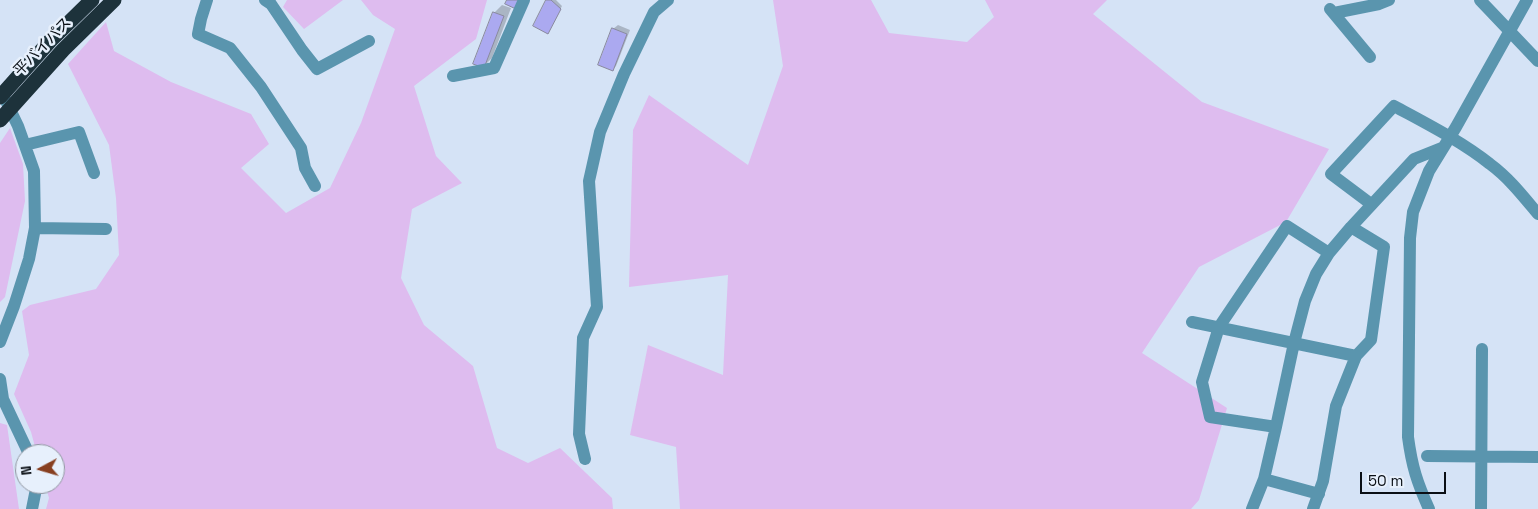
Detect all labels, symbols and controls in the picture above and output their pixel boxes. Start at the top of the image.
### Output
street label: 平バイパス [10,14,76,80]
north arrow [15,444,65,494]
scale bar [1363,462,1449,494]
text: N [17,465,36,476]
text: 50 m [1368,471,1403,490]

